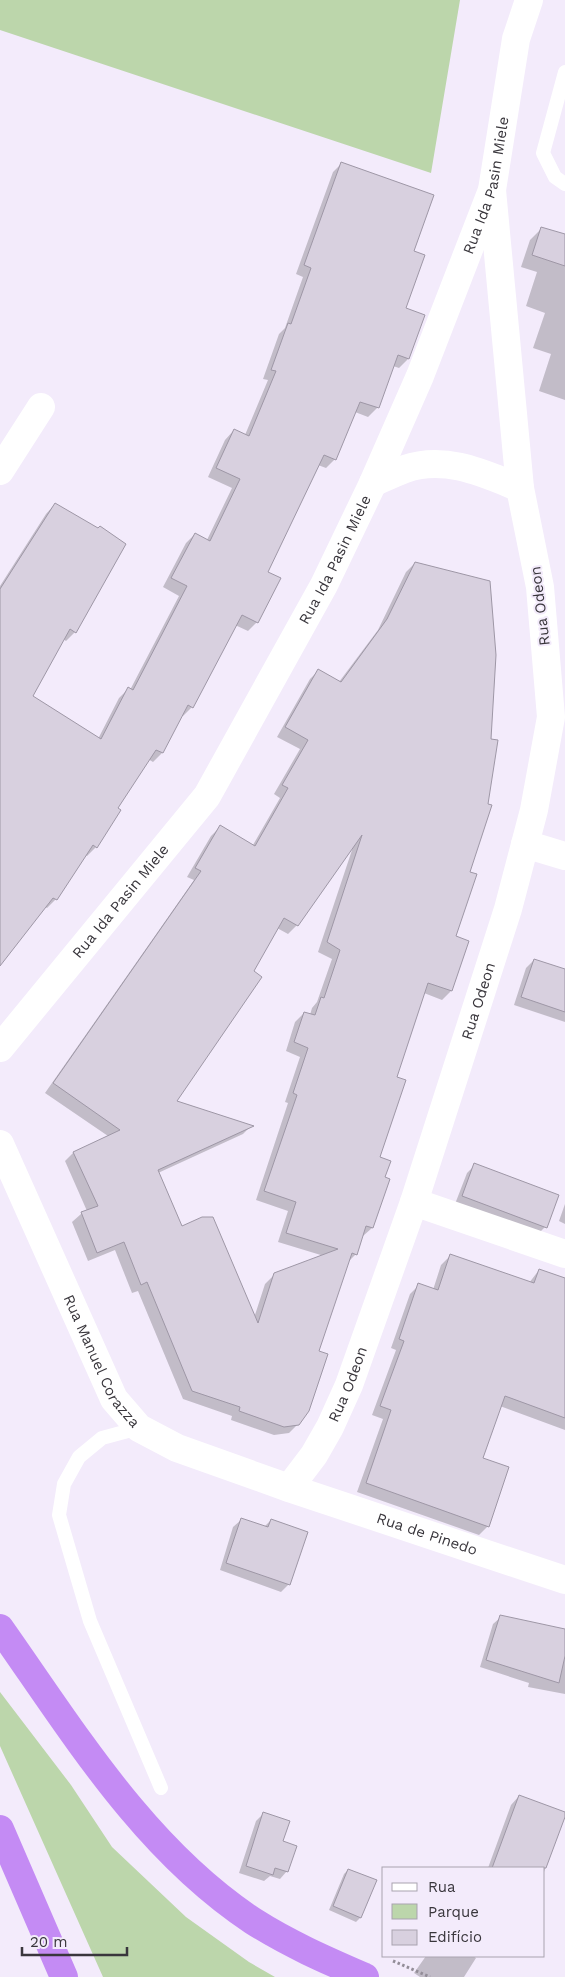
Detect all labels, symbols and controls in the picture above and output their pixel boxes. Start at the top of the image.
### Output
street label: Rua Ida Pasin Miele [459,115,513,257]
street label: Rua Ida Pasin Miele [295,492,375,627]
street label: Rua Odeon [526,565,554,647]
street label: Rua Ida Pasin Miele [69,841,173,962]
street label: Rua Odeon [458,960,499,1042]
street label: Rua Manuel Corazza [59,1292,144,1432]
street label: Rua Odeon [324,1344,371,1425]
street label: Rua de Pinedo [374,1509,480,1559]
legend [382,1867,545,1957]
text: Rua [428,1878,456,1896]
text: Parque [428,1903,479,1921]
scale bar [22,1924,128,1956]
text: Edifício [428,1928,482,1946]
text: 20 m [30,1933,68,1951]

